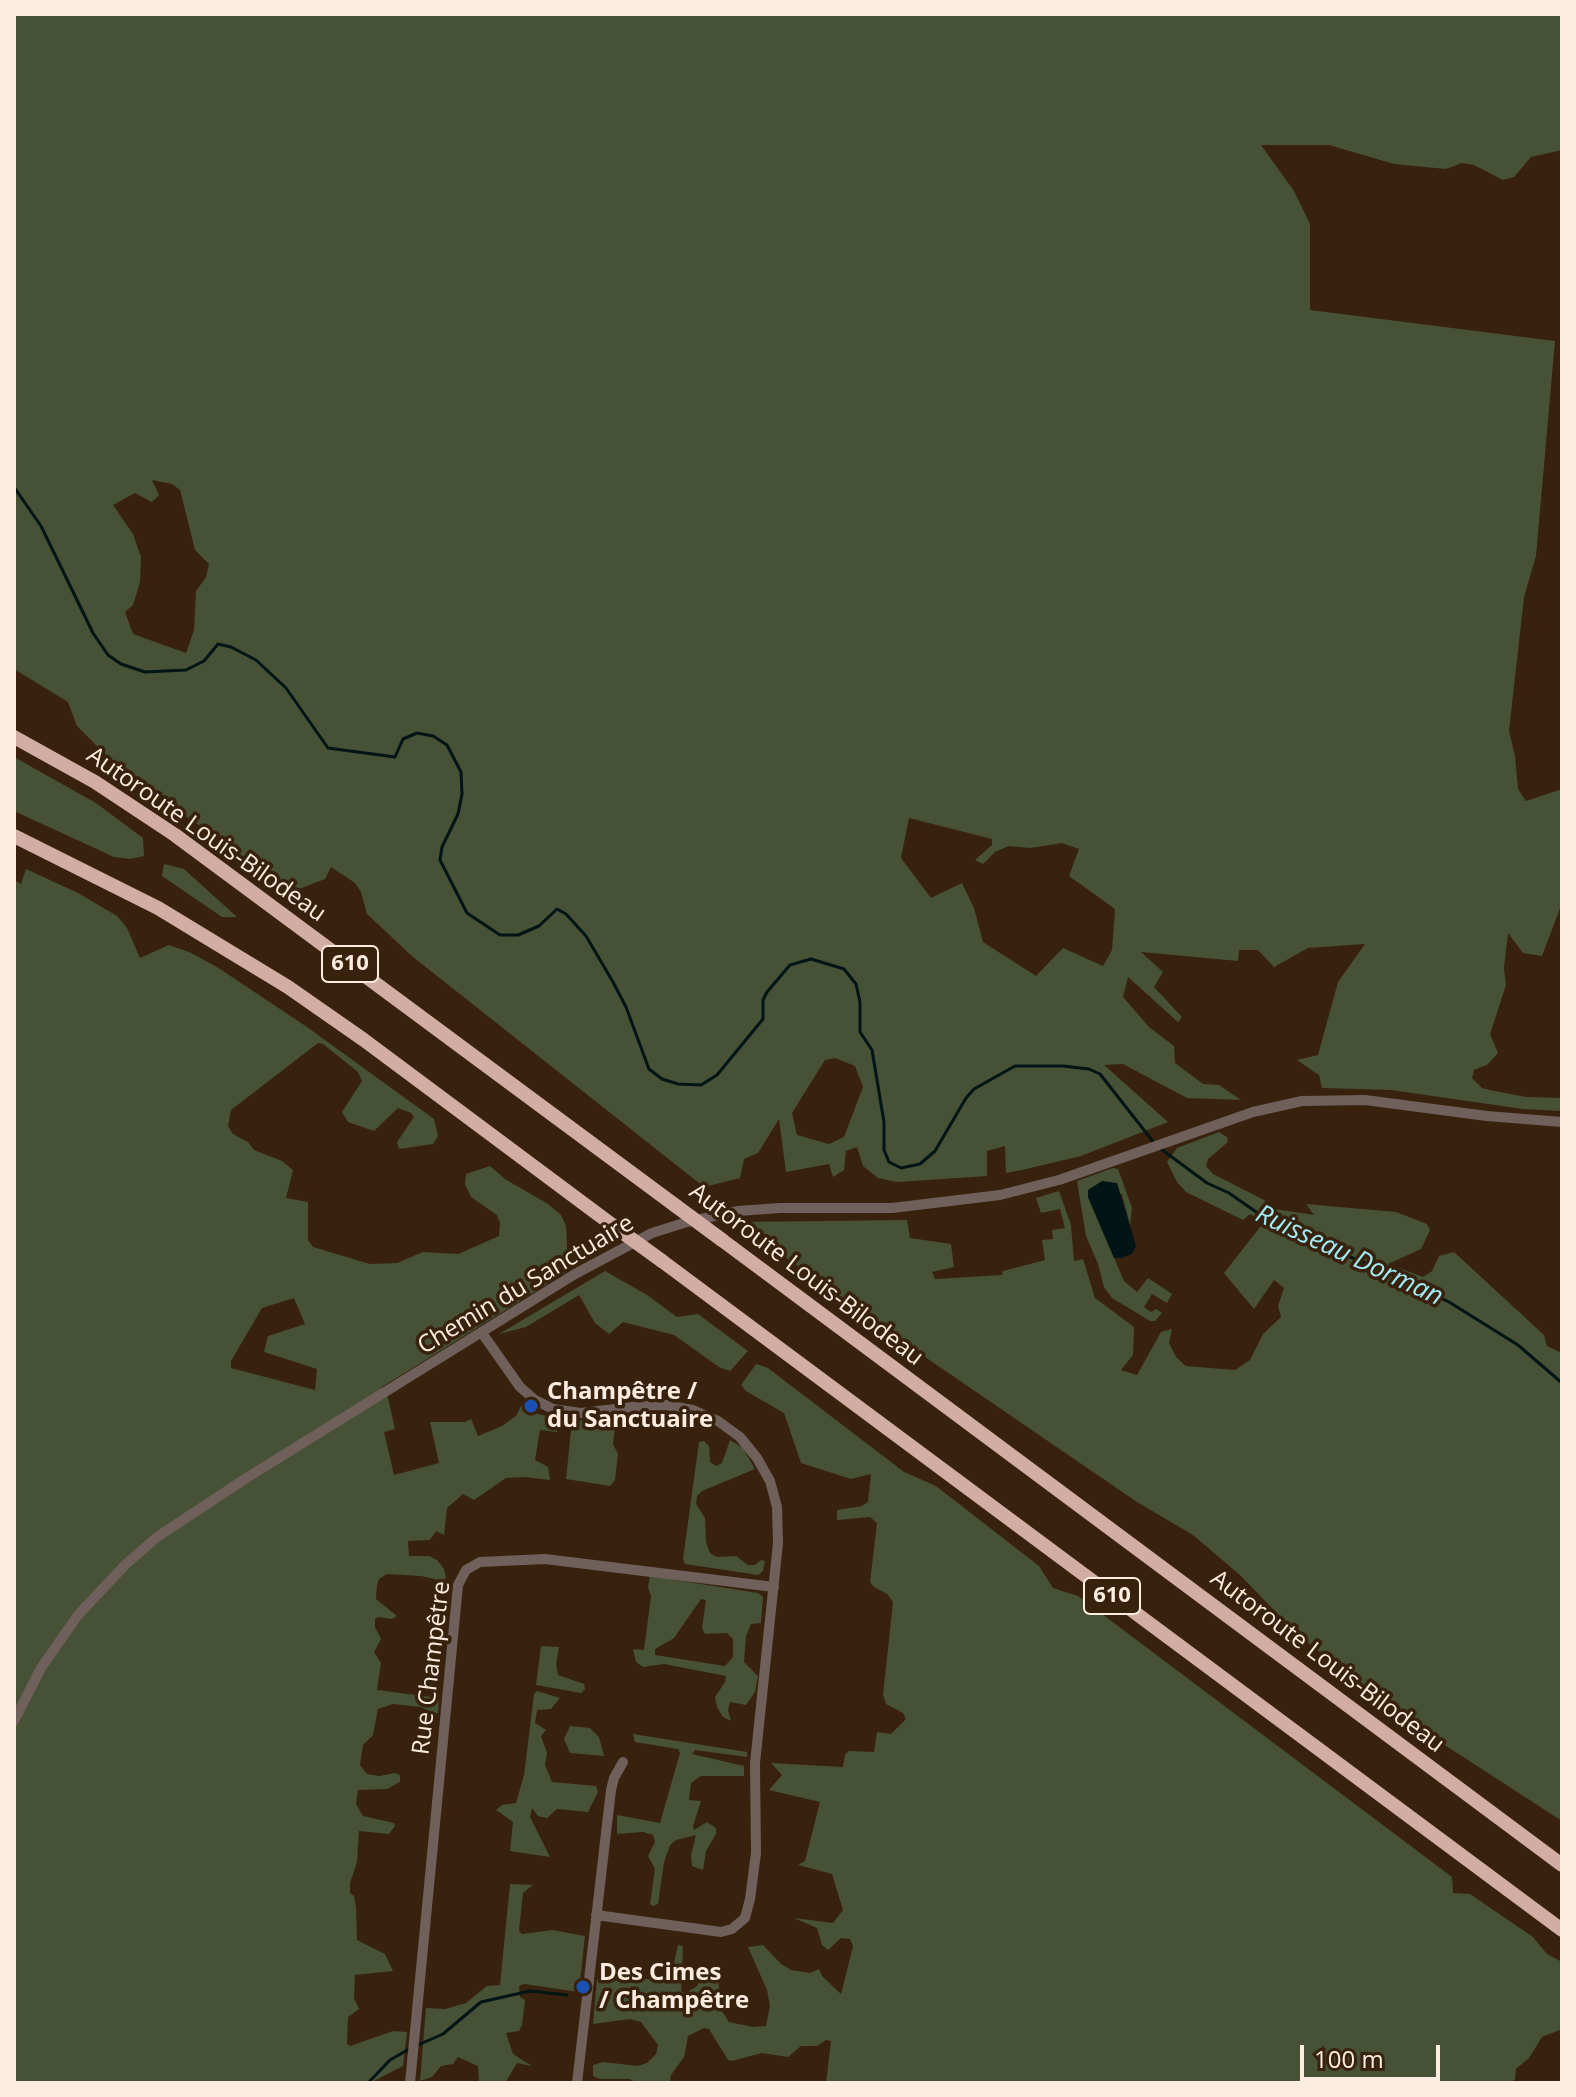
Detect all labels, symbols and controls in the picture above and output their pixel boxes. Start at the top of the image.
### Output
street label: Autoroute Louis-Bilodeau [81,741,331,929]
road number: 610 [322,946,378,982]
street label: Autoroute Louis-Bilodeau [683,1178,929,1372]
water label: Ruisseau Dorman [1250,1199,1448,1313]
street label: Chemin du Sanctuaire [413,1209,639,1361]
place label: Champêtre / du Sanctuaire [547,1378,713,1434]
marker: Champêtre / du Sanctuaire [522,1397,540,1415]
street label: Autoroute Louis-Bilodeau [1204,1565,1450,1759]
road number: 610 [1084,1578,1140,1614]
street label: Rue Champêtre [407,1580,457,1756]
place label: Des Cimes / Champêtre [599,1959,749,2015]
marker: Des Cimes / Champêtre [574,1978,592,1996]
scale bar [1304,2029,1444,2079]
text: 100 m [1314,2042,1384,2075]

